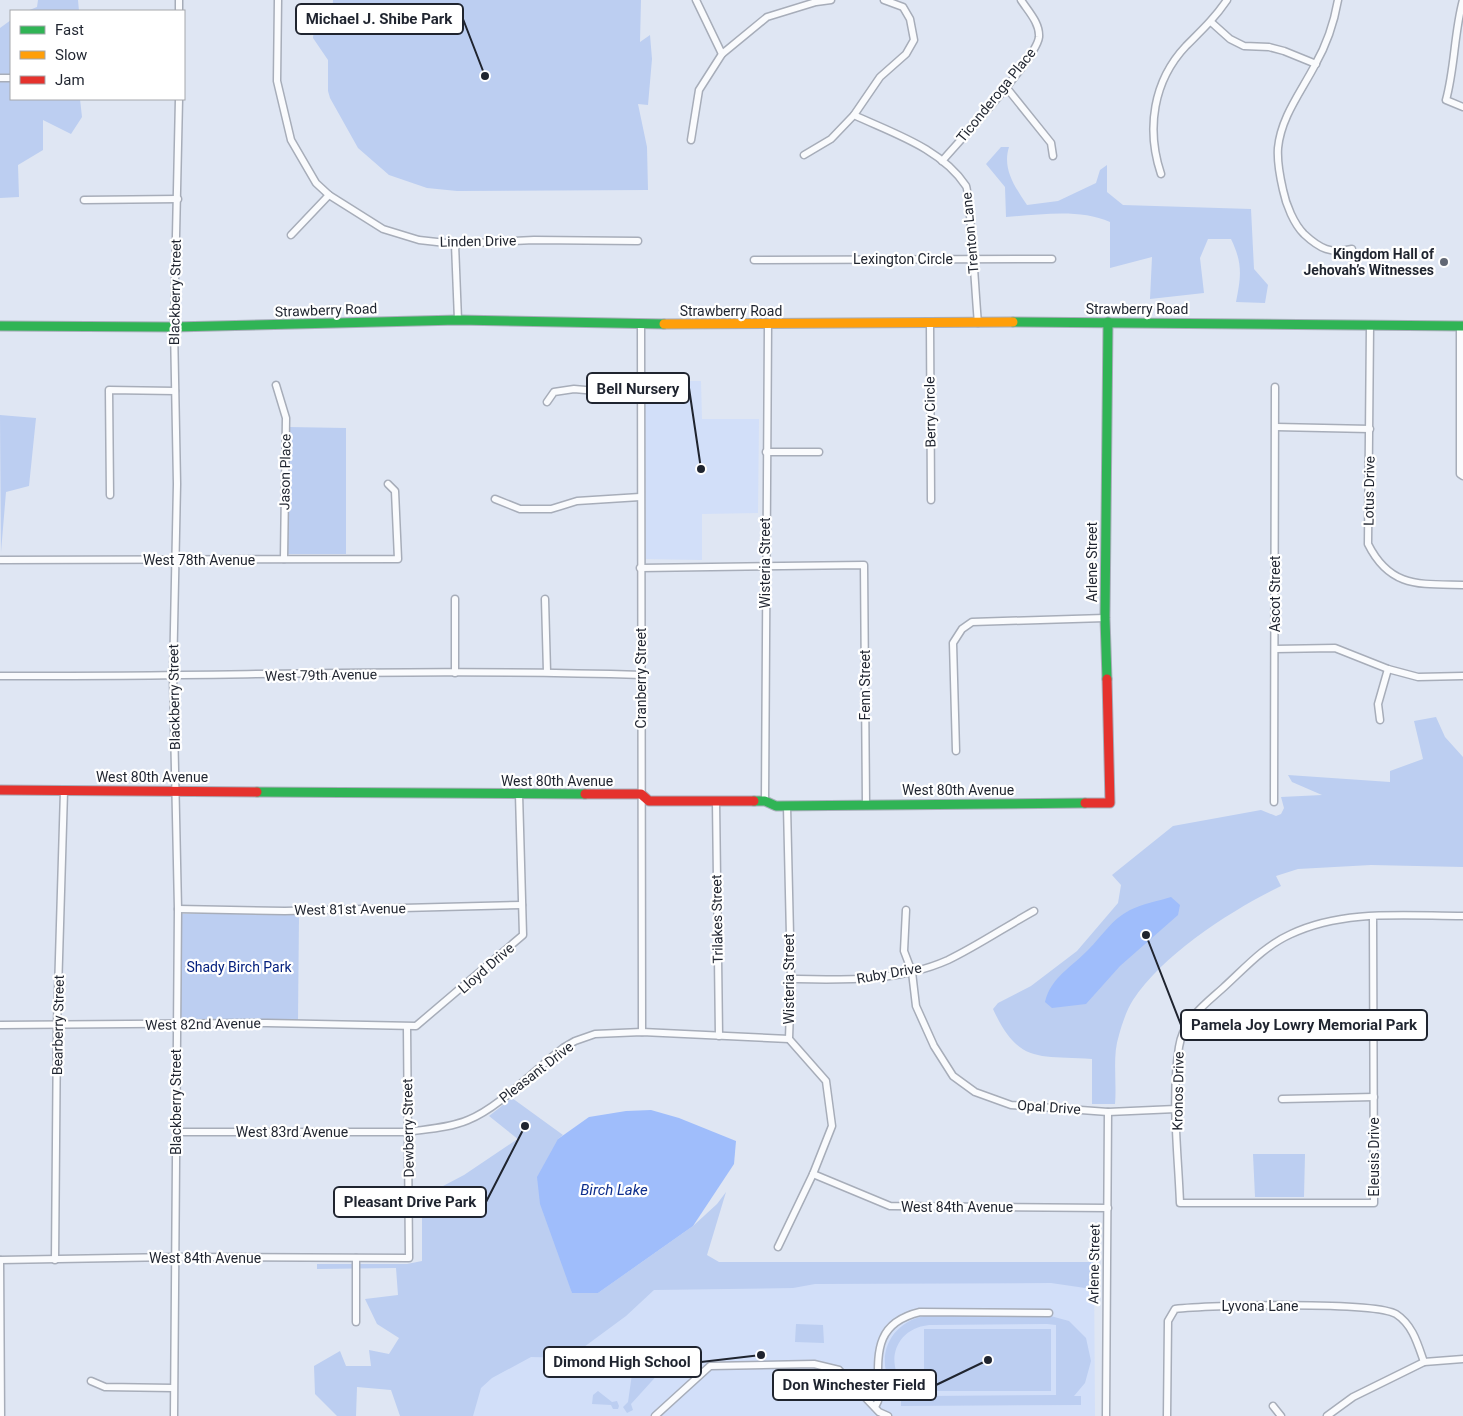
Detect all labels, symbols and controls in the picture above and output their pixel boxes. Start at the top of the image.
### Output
callout: Michael J. Shibe Park [296,4,463,34]
legend [10,10,185,100]
text: Michael J. Shibe Park [306,10,453,28]
text: Fast [55,21,84,39]
street label: Ticonderoga Place [953,45,1039,145]
text: Slow [55,46,87,64]
text: Jam [55,71,85,89]
street label: Trenton Lane [958,192,982,274]
street label: Linden Drive [440,232,516,250]
street label: Blackberry Street [166,238,184,345]
place label: Kingdom Hall of Jehovah’s Witnesses [1304,246,1435,278]
street label: Lexington Circle [853,251,953,267]
marker: Kingdom Hall of Jehovah’s Witnesses [1438,256,1450,268]
street label: Strawberry Road [274,300,378,320]
street label: Strawberry Road [1086,301,1188,317]
street label: Strawberry Road [680,303,782,319]
callout: Bell Nursery [587,373,689,403]
street label: Berry Circle [921,376,939,448]
text: Bell Nursery [597,380,680,398]
street label: Jason Place [276,434,294,510]
street label: Lotus Drive [1360,456,1378,526]
street label: Wisteria Street [757,517,773,609]
street label: Arlene Street [1084,521,1100,602]
street label: West 78th Avenue [143,552,255,568]
street label: Ascot Street [1267,555,1283,632]
street label: Cranberry Street [633,627,649,728]
street label: Blackberry Street [165,643,183,750]
street label: Fenn Street [857,649,873,720]
street label: West 79th Avenue [265,666,377,684]
street label: West 80th Avenue [96,769,208,785]
street label: West 80th Avenue [501,773,613,789]
street label: West 80th Avenue [902,782,1014,798]
street label: Trilakes Street [708,874,726,964]
street label: West 81st Avenue [294,900,406,918]
street label: Wisteria Street [781,933,797,1025]
street label: Lloyd Drive [455,940,517,996]
park label: Shady Birch Park [186,959,292,975]
street label: Ruby Drive [855,959,923,987]
street label: Bearberry Street [49,974,67,1075]
callout: Pamela Joy Lowry Memorial Park [1181,1010,1427,1040]
street label: West 82nd Avenue [145,1015,261,1033]
text: Pamela Joy Lowry Memorial Park [1191,1016,1418,1034]
street label: Pleasant Drive [496,1038,576,1106]
street label: Blackberry Street [168,1049,184,1155]
street label: Kronos Drive [1169,1051,1187,1131]
street label: Dewberry Street [399,1078,417,1178]
street label: Opal Drive [1017,1097,1081,1117]
street label: Eleusis Drive [1366,1117,1382,1197]
street label: West 83rd Avenue [236,1124,348,1140]
water label: Birch Lake [580,1181,648,1199]
callout: Pleasant Drive Park [334,1187,486,1217]
text: Pleasant Drive Park [344,1193,477,1211]
street label: West 84th Avenue [901,1199,1013,1215]
street label: Arlene Street [1085,1223,1103,1304]
street label: West 84th Avenue [149,1250,261,1266]
street label: Lyvona Lane [1221,1298,1299,1314]
callout: Dimond High School [544,1347,701,1377]
text: Dimond High School [553,1353,691,1371]
callout: Don Winchester Field [773,1370,936,1400]
text: Don Winchester Field [783,1376,926,1394]

